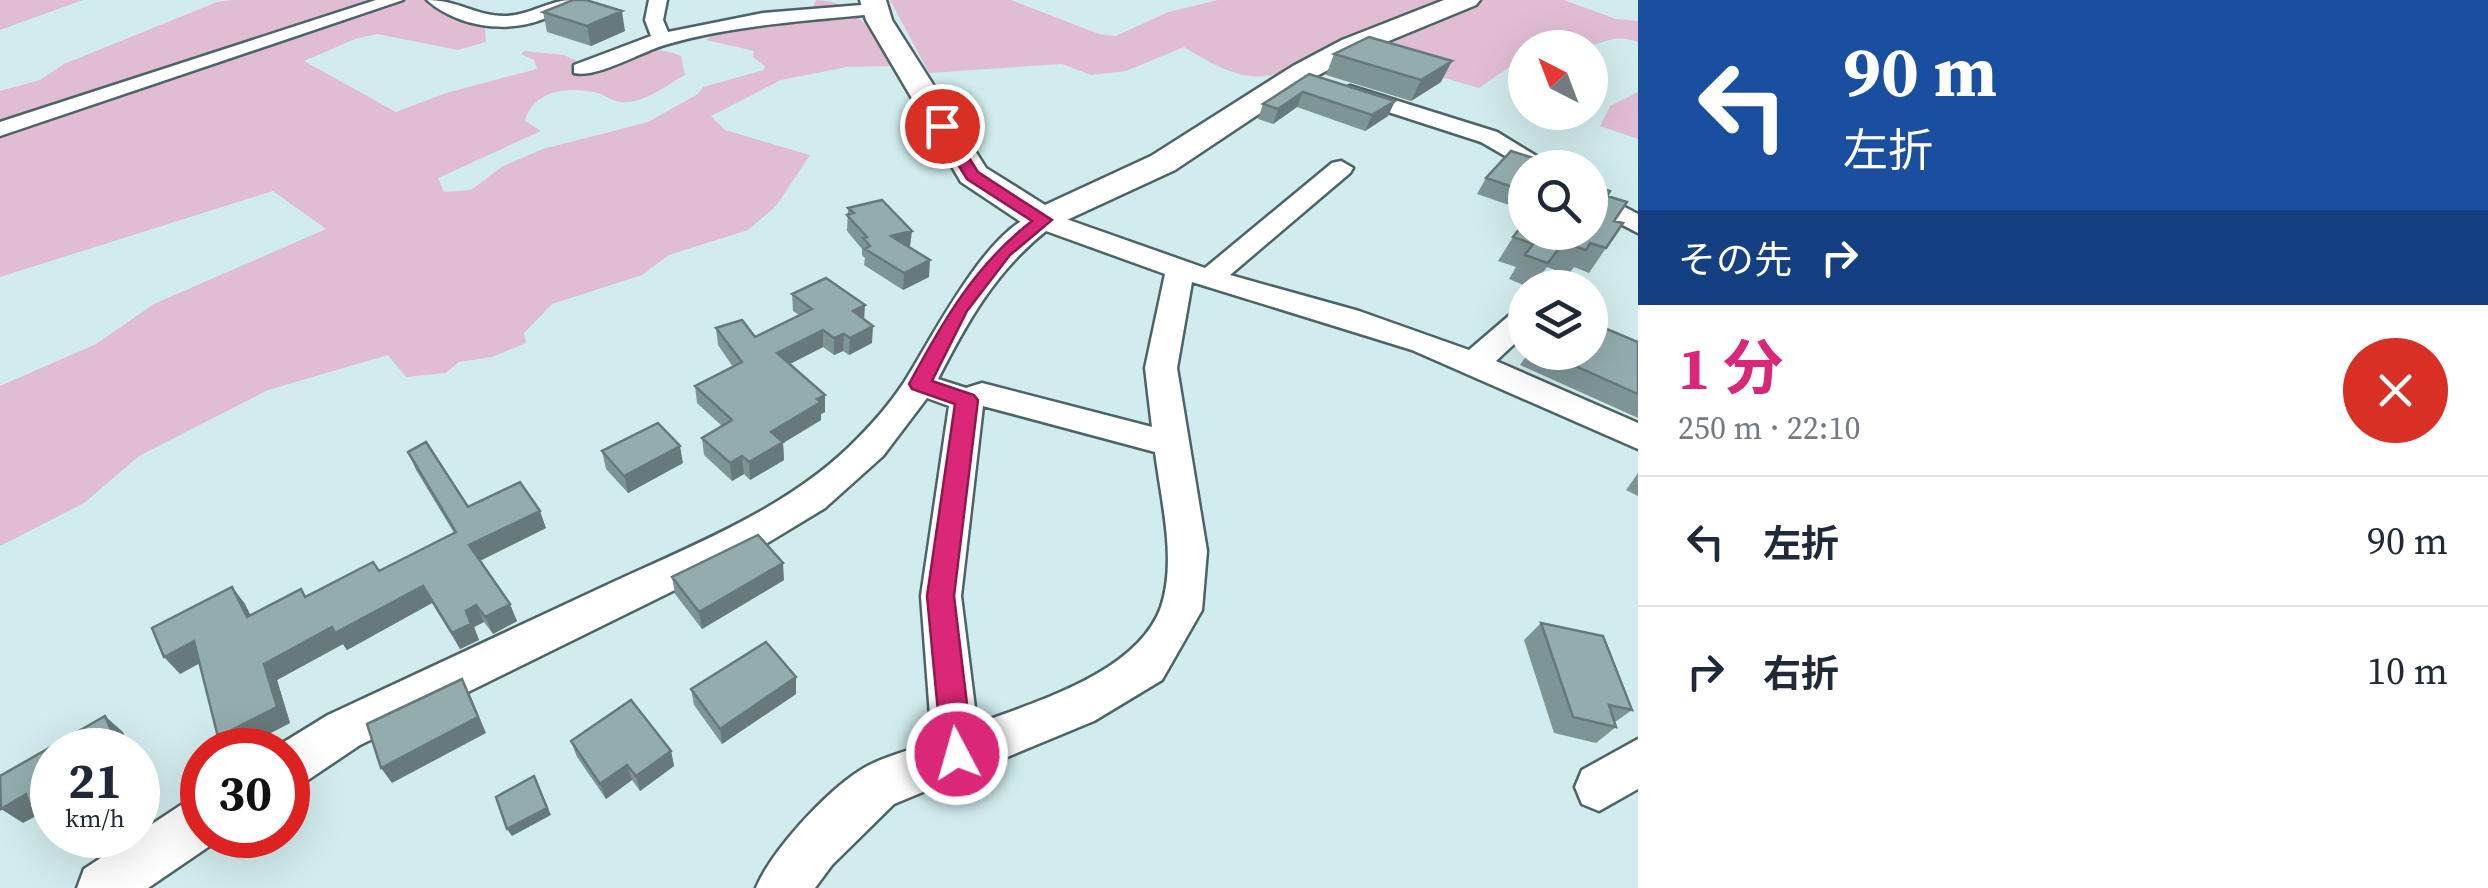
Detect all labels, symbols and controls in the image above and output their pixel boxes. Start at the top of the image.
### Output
text: 90 m [1843,23,1997,119]
north arrow [1508,30,1608,130]
map controls [1508,30,1608,370]
icon: left [1678,40,1808,170]
pin [900,84,985,169]
icon: arrive [915,99,970,154]
text: 左折 [1843,119,1933,181]
button: search [1508,150,1608,250]
icon: right [1812,230,1867,285]
text: その先 [1678,234,1792,286]
button: layers [1508,270,1608,370]
text: 1 分 [1678,327,1783,409]
button: close [2343,338,2448,443]
text: 250 m · 22:10 [1678,406,1860,450]
icon: left [1678,514,1733,569]
text: 90 m [2367,515,2448,567]
text: 左折 [1763,518,1839,570]
icon: right [1678,644,1733,699]
text: 10 m [2367,645,2448,697]
text: 右折 [1763,648,1839,700]
position arrow [905,702,1009,806]
speed limit sign: 30 [180,728,310,858]
text: 21 [68,746,122,815]
text: km/h [65,801,125,835]

